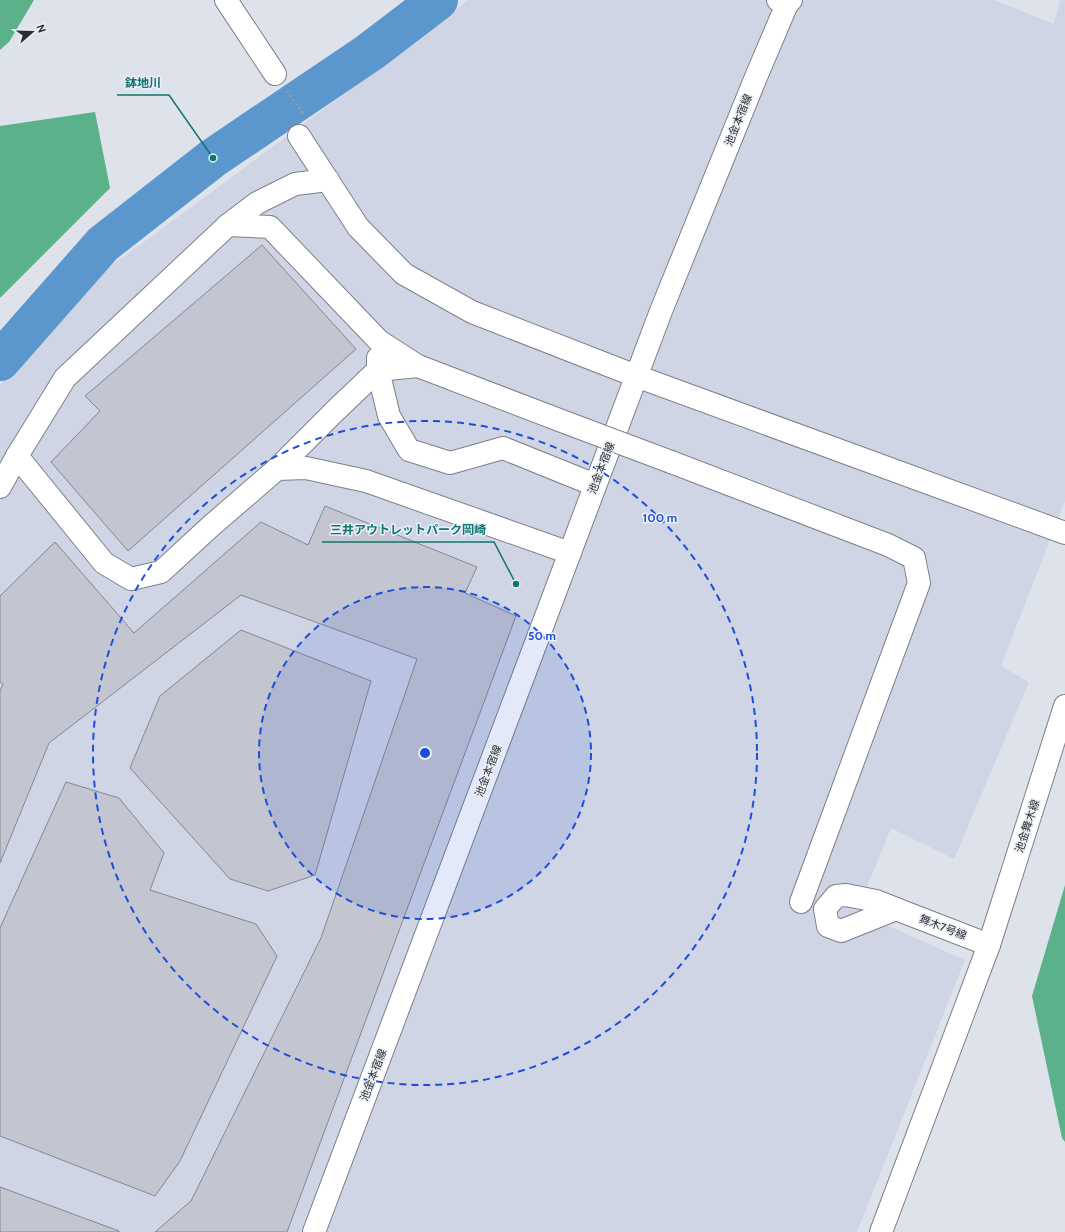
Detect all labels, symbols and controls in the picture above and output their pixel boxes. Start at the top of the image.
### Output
north arrow [12,12,52,52]
text: N [33,23,49,35]
callout: 鉢地川 [117,71,169,95]
text: 鉢地川 [124,75,161,90]
street label: 池金本宿線 [721,92,755,148]
street label: 池金本宿線 [585,440,617,496]
text: 100 m [643,510,677,525]
callout: 三井アウトレットパーク岡崎 [322,518,494,542]
text: 三井アウトレットパーク岡崎 [330,522,486,537]
text: 50 m [528,628,556,643]
street label: 池金本宿線 [472,743,504,799]
centre of rings [418,746,432,760]
street label: 池金舞木線 [1012,798,1042,854]
street label: 舞木7号線 [917,912,969,942]
street label: 池金本宿線 [357,1047,389,1103]

